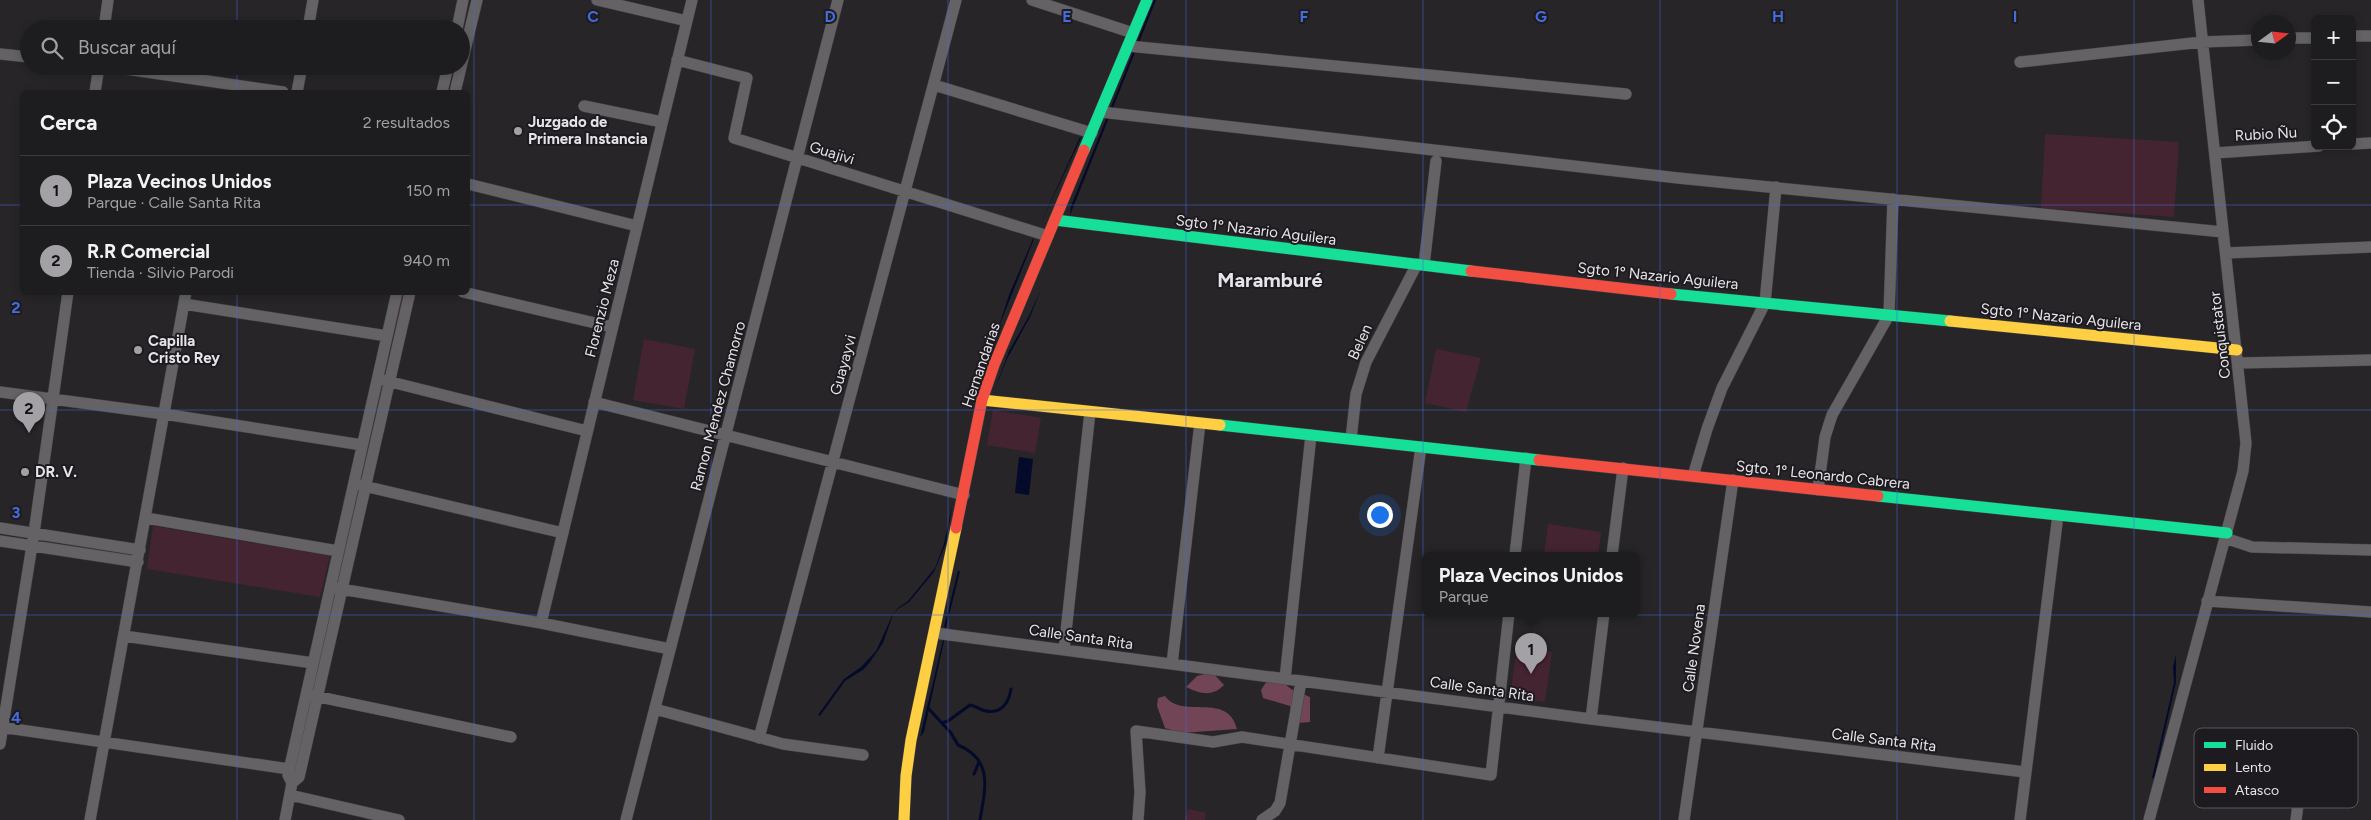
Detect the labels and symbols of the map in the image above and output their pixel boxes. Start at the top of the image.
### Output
text: C [587,7,599,26]
text: D [824,7,836,26]
text: E [1062,7,1072,26]
text: F [1300,7,1309,26]
text: G [1535,7,1547,26]
text: H [1772,7,1784,26]
text: I [2013,7,2017,26]
north arrow [2251,15,2296,60]
place label: Juzgado de Primera Instancia [528,113,648,148]
street label: Rubio Ñu [2234,123,2298,145]
marker: Juzgado de Primera Instancia [512,125,524,137]
street label: Guajivi [807,138,857,168]
street label: Sgto 1º Nazario Aguilera [1175,211,1337,249]
street label: Florenzio Meza [581,257,623,359]
street label: Sgto 1º Nazario Aguilera [1577,259,1739,293]
district label: Maramburé [1217,268,1323,292]
street label: Conquistator [2206,290,2234,380]
text: 2 [11,298,21,317]
street label: Sgto 1º Nazario Aguilera [1980,300,2142,334]
street label: Ramon Mendez Chamorro [687,319,749,493]
street label: Hernandarias [958,320,1004,410]
street label: Belen [1344,321,1376,363]
place label: Capilla Cristo Rey [148,332,220,367]
street label: Guayayvi [826,333,860,397]
marker: Capilla Cristo Rey [132,344,144,356]
pin: 2 [13,392,45,433]
street label: Sgto. 1º Leonardo Cabrera [1735,457,1911,493]
place label: DR. V. [35,463,77,481]
marker: DR. V. [19,466,31,478]
your location [1367,502,1393,528]
text: 3 [12,503,21,522]
street label: Calle Novena [1679,603,1709,693]
street label: Calle Santa Rita [1028,621,1134,653]
pin: 1 [1515,633,1547,674]
street label: Calle Santa Rita [1429,673,1535,705]
text: 4 [11,708,21,727]
street label: Calle Santa Rita [1831,725,1937,755]
legend [2194,728,2358,808]
text: Fluido [2235,737,2273,754]
text: Lento [2235,759,2271,776]
text: Atasco [2235,782,2279,799]

